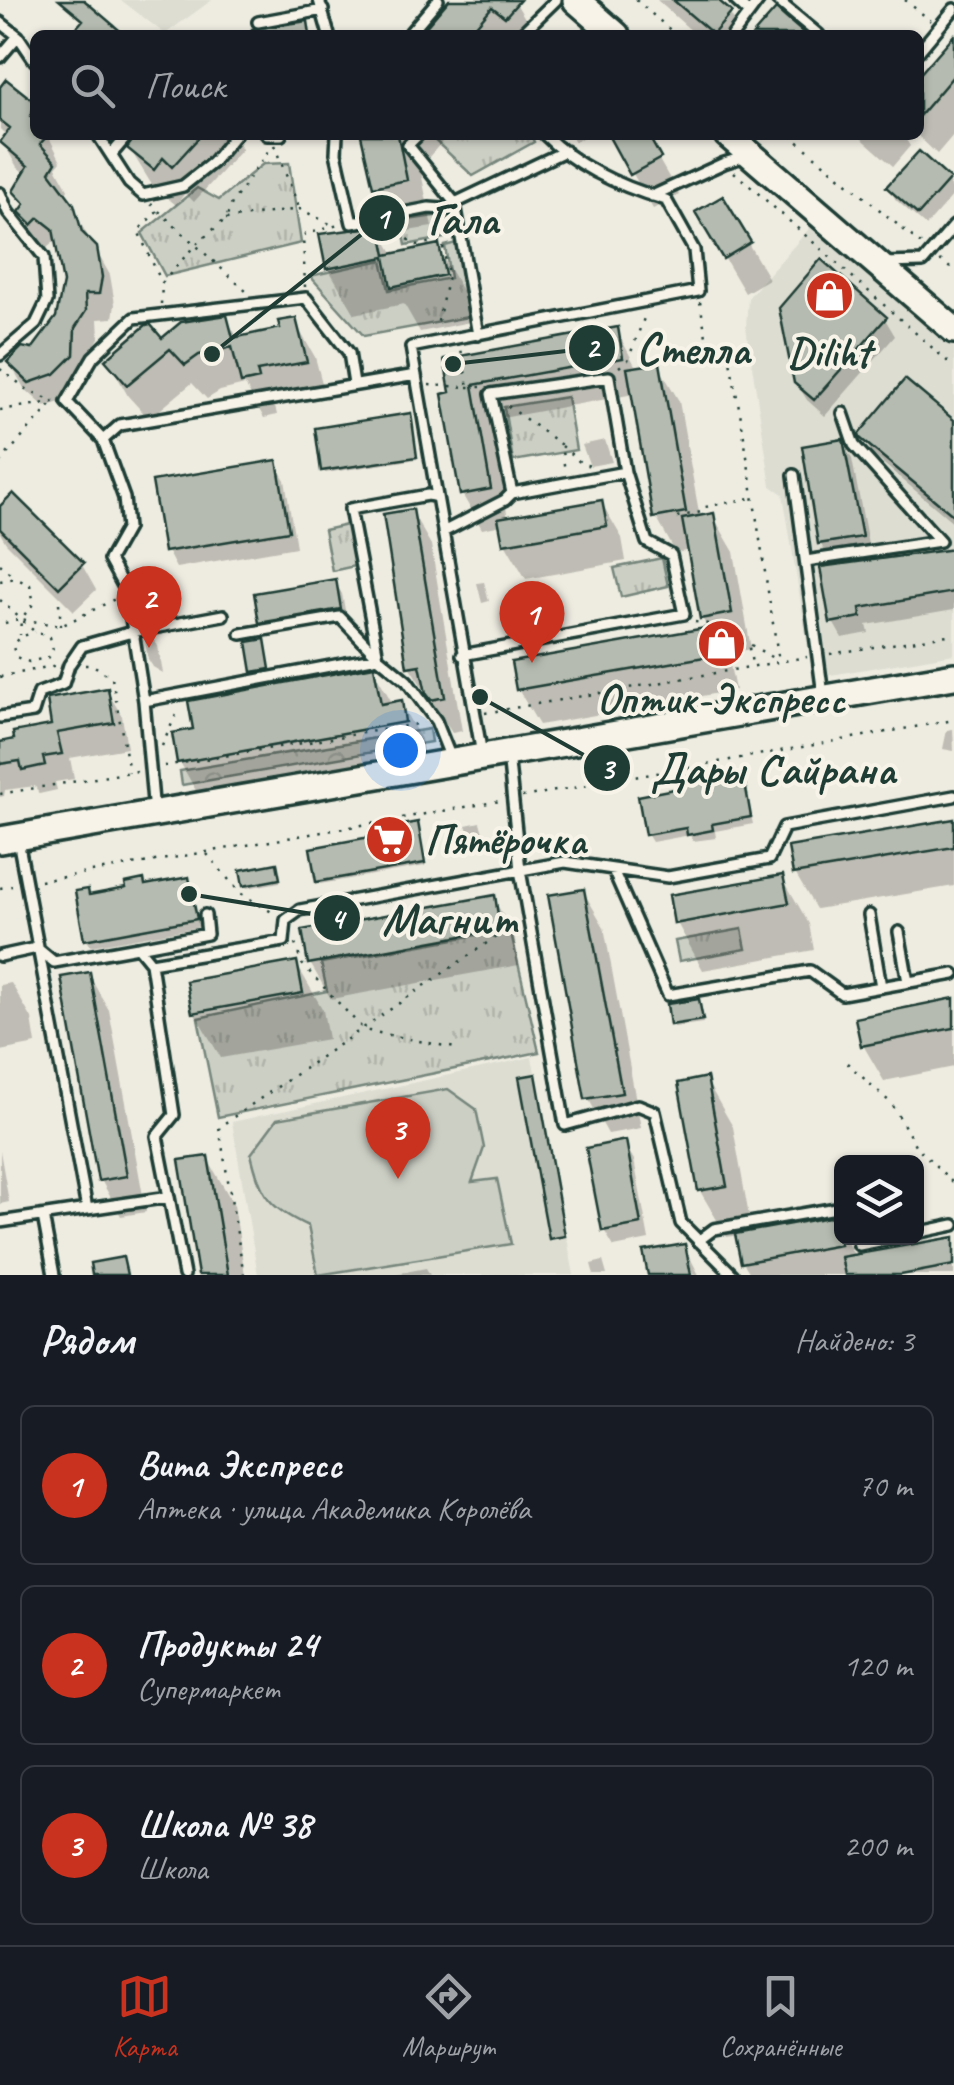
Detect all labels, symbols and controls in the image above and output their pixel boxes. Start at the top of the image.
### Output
search box [30,30,924,140]
icon: search [65,58,120,113]
text: Поиск [145,62,225,109]
callout: Гала [357,180,518,255]
text: Гала [428,191,502,248]
text: 1 [375,199,392,237]
shop icon: Diliht [803,270,855,322]
callout: Стелла [567,310,770,385]
text: Стелла [636,321,753,378]
place label: Diliht [788,326,876,379]
text: 2 [585,329,601,367]
pin: 2 [116,566,182,648]
pin: 1 [500,580,564,663]
shop icon: Оптик-Экспресс [695,617,747,669]
place label: Оптик-Экспресс [597,673,846,726]
your location [375,725,426,776]
callout: Дары Сайрана [582,731,915,806]
text: Дары Сайрана [651,741,899,798]
text: 3 [600,750,616,788]
supermarket icon: Пятёрочка [364,814,416,866]
place label: Пятёрочка [425,814,588,867]
callout: Магнит [312,881,538,956]
text: Магнит [382,891,520,948]
text: 4 [330,900,347,938]
pin: 3 [366,1096,430,1179]
map controls [834,1155,924,1245]
button: layers [834,1155,924,1245]
text: Рядом [40,1314,134,1367]
text: Найдено: 3 [795,1320,914,1361]
text: Вита Экспресс [137,1441,341,1488]
text: 1 [67,1465,82,1506]
text: 70 m [858,1465,912,1506]
text: Аптека · улица Академика Королёва [137,1488,530,1529]
text: Продукты 24 [137,1621,317,1668]
text: 2 [67,1645,82,1686]
text: 120 m [843,1645,912,1686]
text: Супермаркет [137,1668,280,1709]
text: Школа № 38 [137,1801,312,1848]
text: 3 [67,1825,82,1866]
text: 200 m [843,1825,912,1866]
text: Школа [137,1848,208,1889]
tab: Карта [113,1969,177,2064]
tab: Маршрут [402,1969,494,2064]
tab: Сохранённые [720,1969,841,2064]

